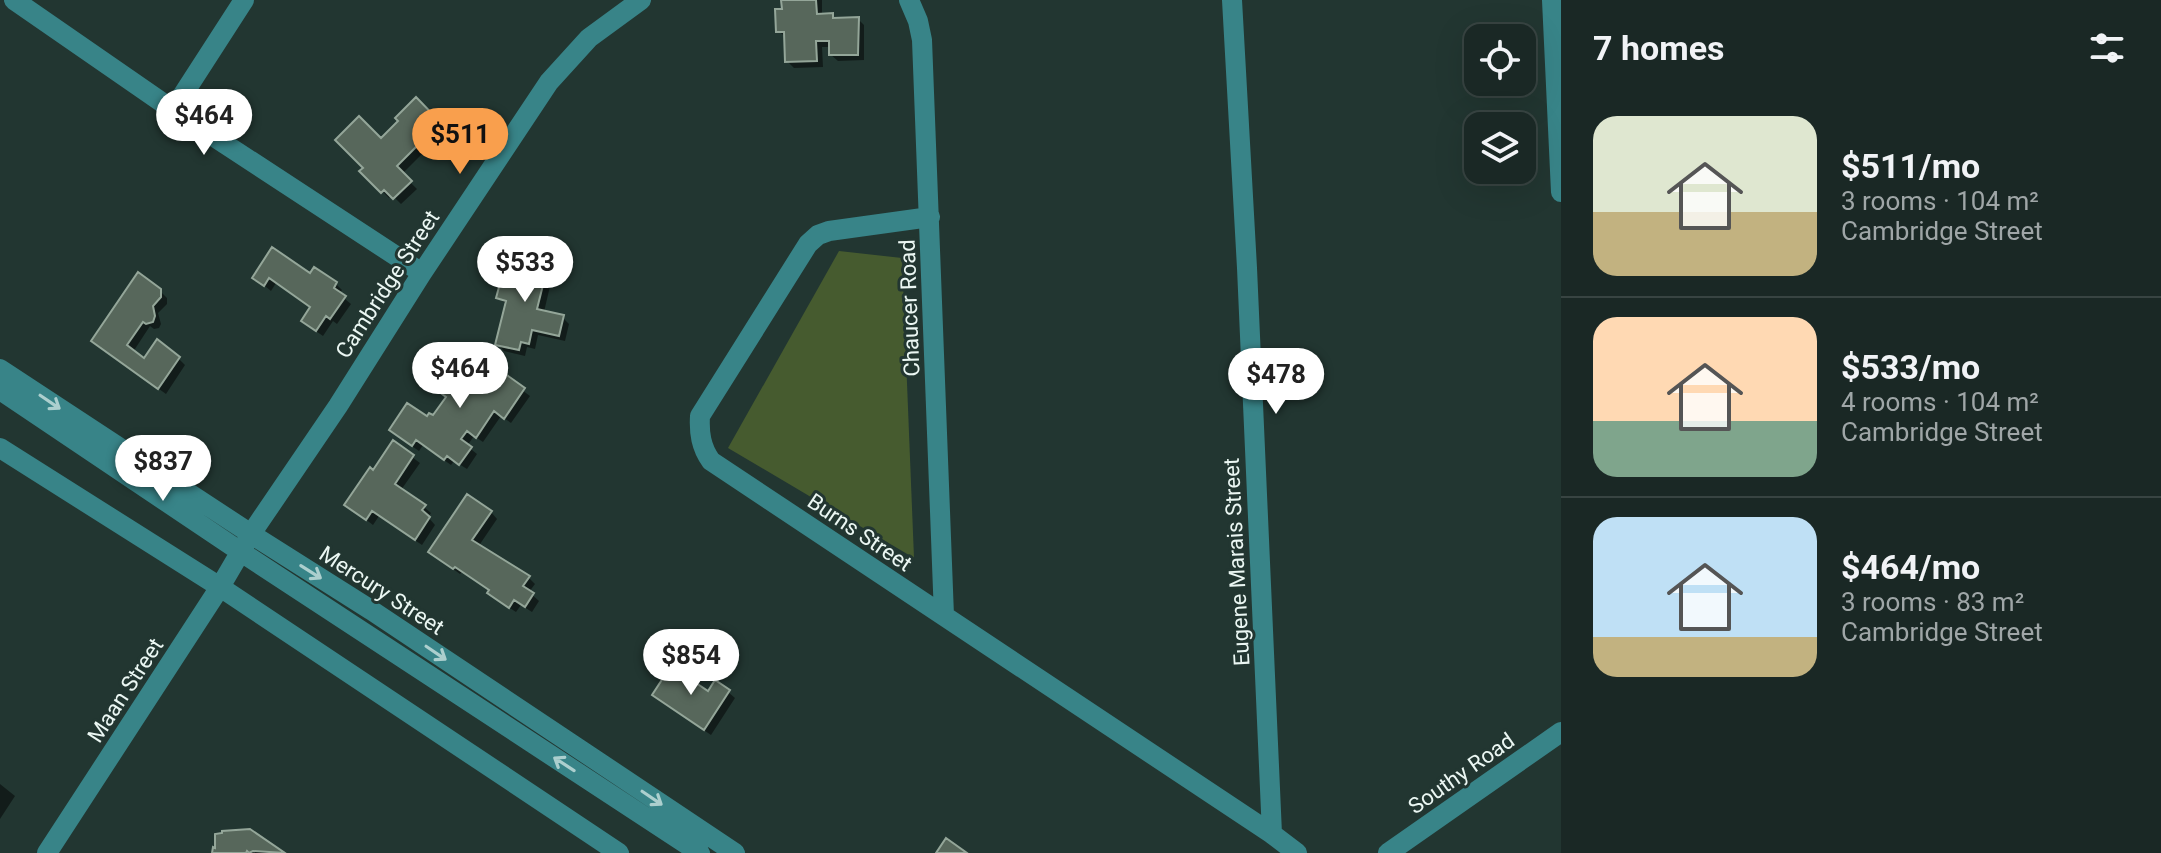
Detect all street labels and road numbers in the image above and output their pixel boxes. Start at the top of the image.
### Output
street label: Cambridge Street [330,206,444,363]
street label: Chaucer Road [895,239,924,377]
street label: Eugene Marais Street [1219,457,1254,667]
street label: Burns Street [803,488,917,576]
street label: Mercury Street [315,541,449,640]
street label: Maan Street [83,634,168,747]
street label: Southy Road [1404,728,1519,819]

